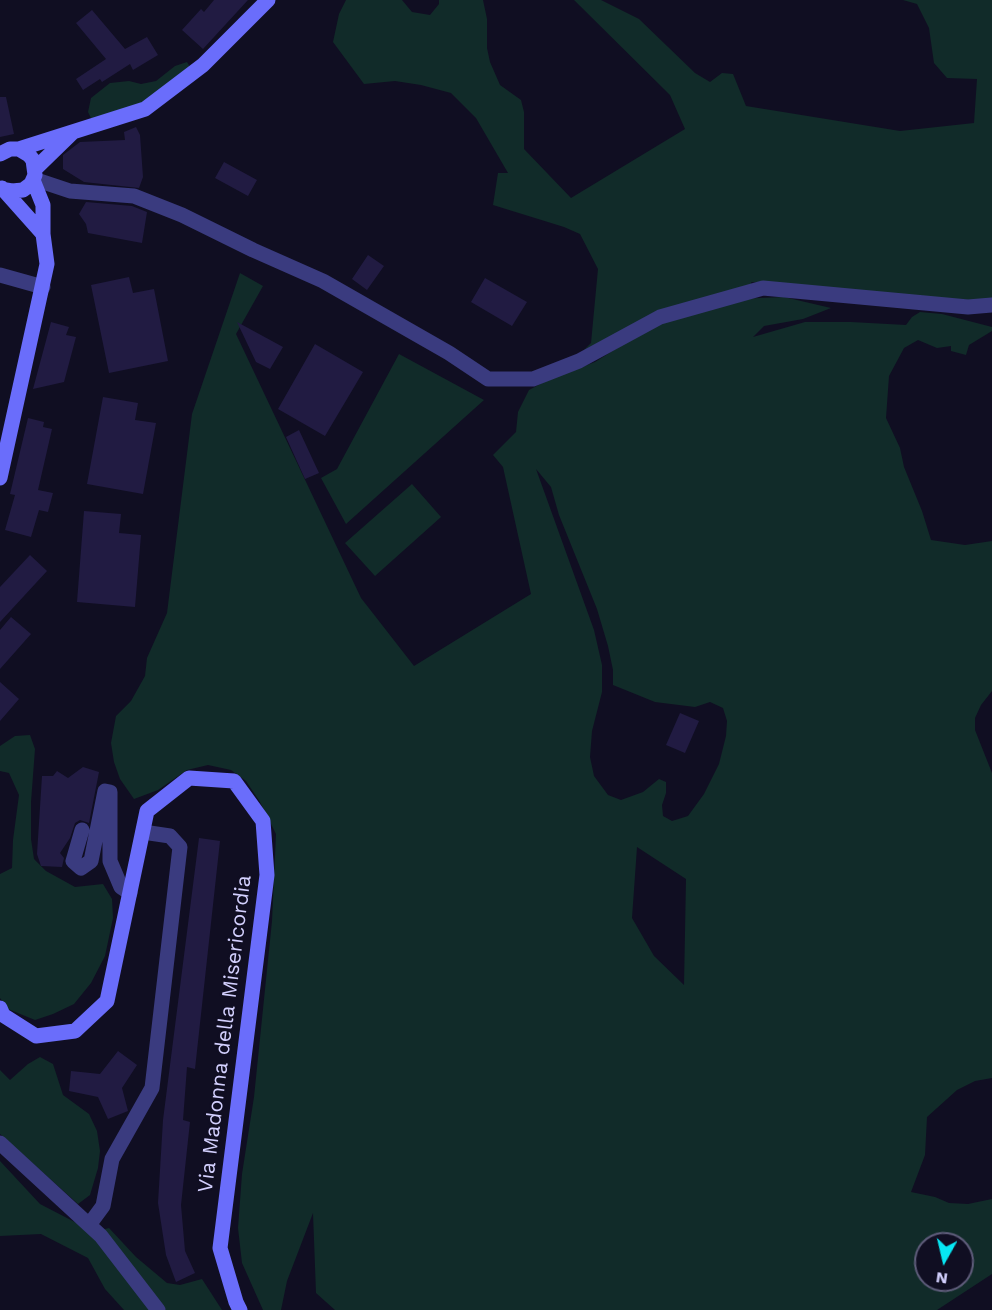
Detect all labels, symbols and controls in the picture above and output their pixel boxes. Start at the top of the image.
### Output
street label: Via Madonna della Misericordia [193,874,257,1194]
north arrow [914,1232,974,1292]
text: N [935,1268,949,1289]

